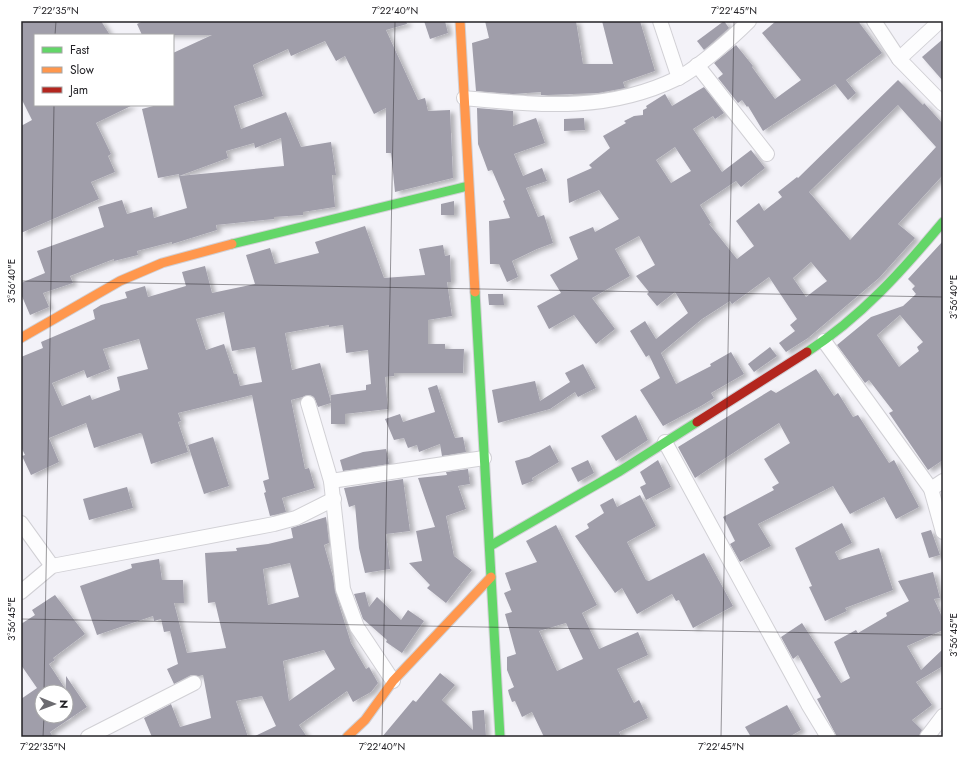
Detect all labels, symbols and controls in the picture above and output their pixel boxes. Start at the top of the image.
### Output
text: 7°22'35"N [33,3,79,18]
text: 7°22'40"N [372,3,418,18]
text: 7°22'45"N [711,3,757,18]
legend [34,34,174,106]
text: Fast [70,41,89,59]
text: Slow [70,61,95,79]
text: Jam [68,81,88,99]
text: 3°56'40"E [4,259,19,303]
text: 3°56'40"E [946,275,961,319]
text: 3°56'45"E [4,597,19,641]
text: 3°56'45"E [946,613,961,657]
north arrow [34,684,74,724]
text: N [56,700,72,709]
text: 7°22'35"N [20,739,66,754]
text: 7°22'40"N [359,739,405,754]
text: 7°22'45"N [698,739,744,754]

